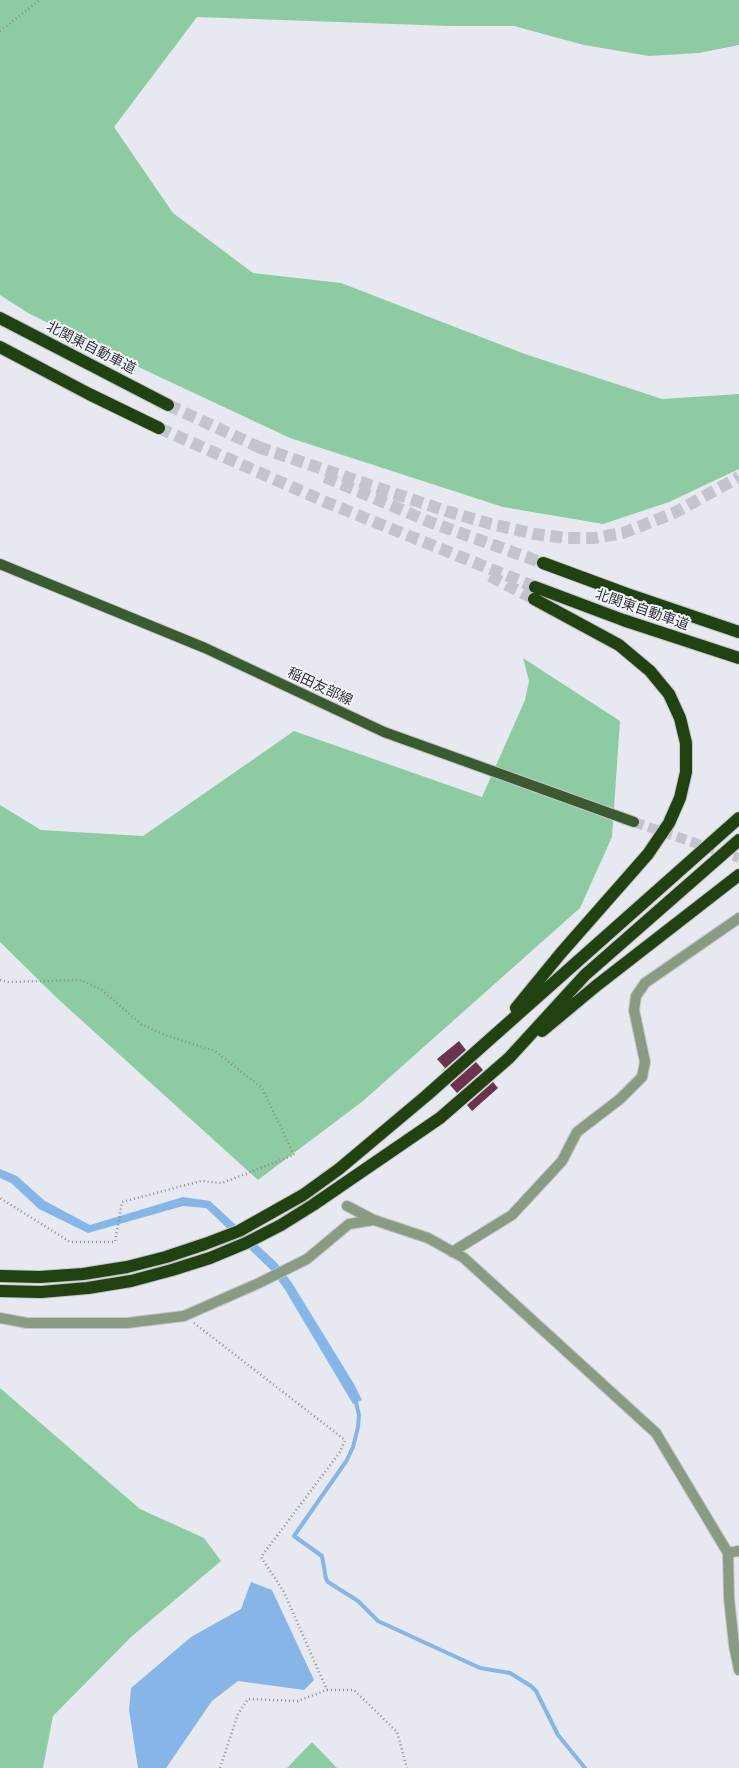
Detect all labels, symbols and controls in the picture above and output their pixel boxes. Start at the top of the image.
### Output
street label: 北関東自動車道 [44,318,138,378]
street label: 北関東自動車道 [593,586,691,634]
street label: 稲田友部線 [285,665,355,709]

